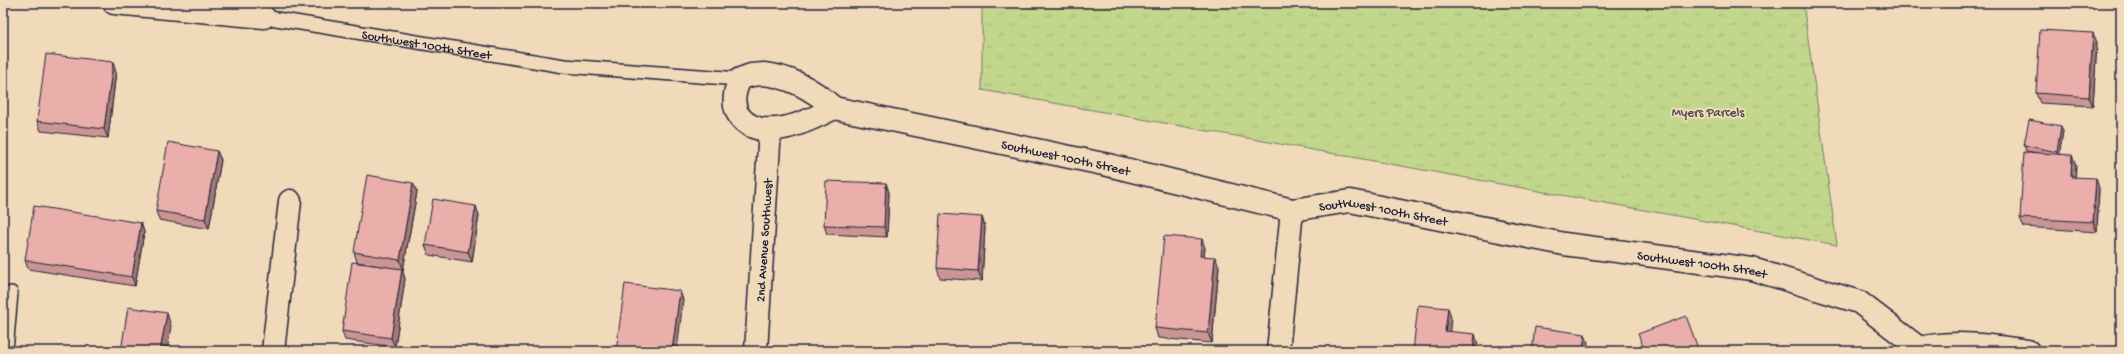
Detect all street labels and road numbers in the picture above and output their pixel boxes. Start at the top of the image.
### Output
street label: Southwest 100th Street [360,28,494,64]
street label: Southwest 100th Street [1000,138,1133,181]
street label: 2nd Avenue Southwest [754,177,777,303]
street label: Southwest 100th Street [1318,196,1450,231]
street label: Southwest 100th Street [1636,249,1770,284]

